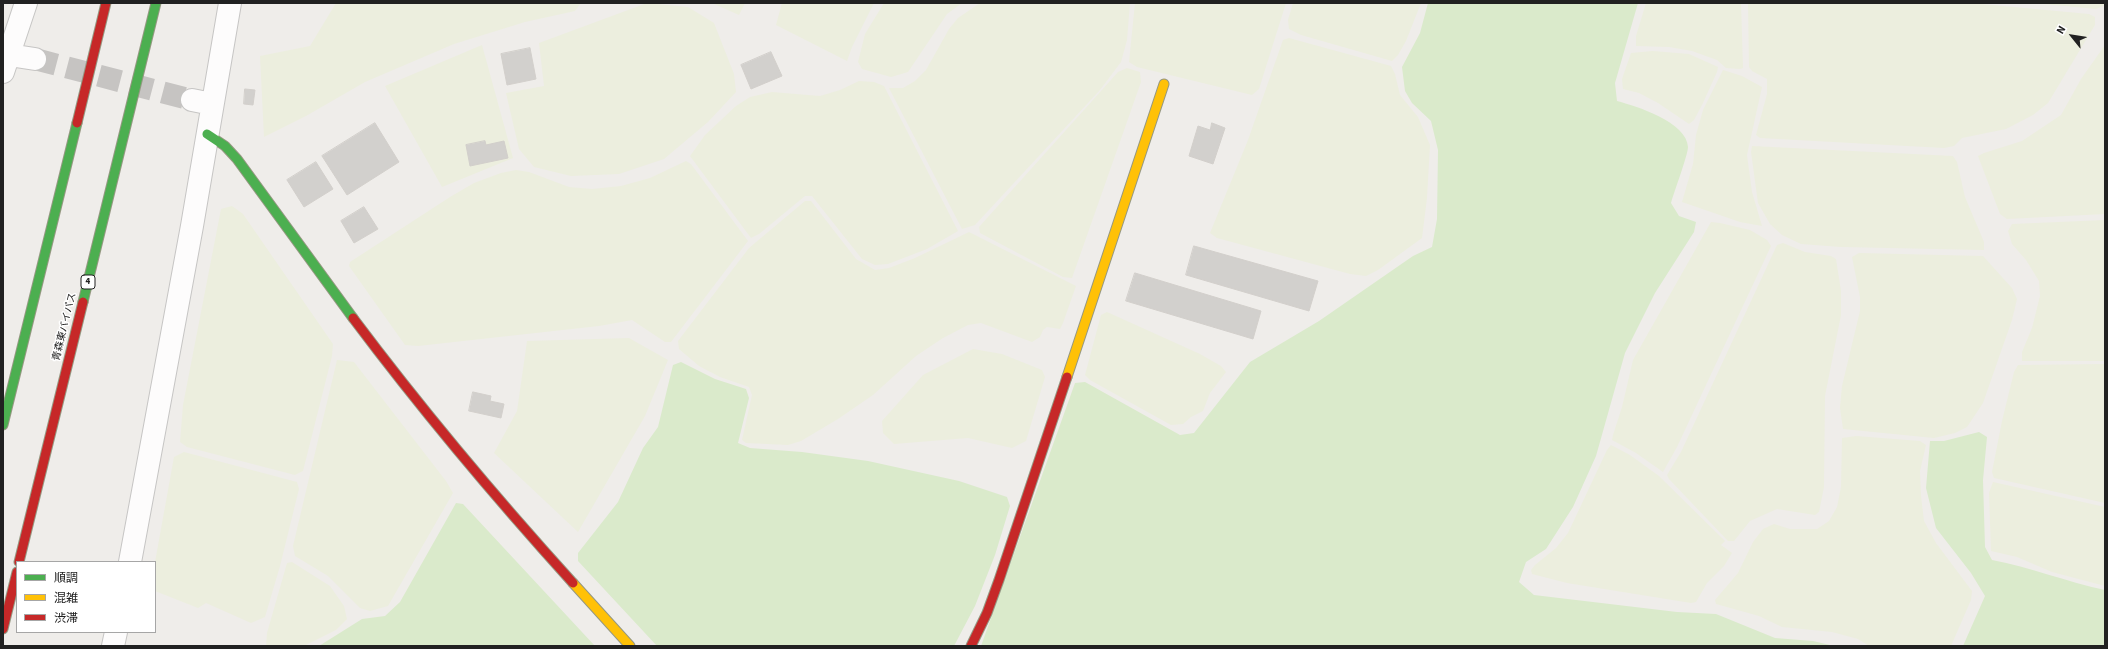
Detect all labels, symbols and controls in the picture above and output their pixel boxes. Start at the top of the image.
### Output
north arrow [2052,16,2092,56]
text: N [2053,23,2069,37]
road number: 4 [81,275,95,289]
street label: 青森東バイパス [51,292,79,362]
legend [16,561,156,633]
text: 順調 [54,570,78,587]
text: 混雑 [54,590,78,607]
text: 渋滞 [54,610,78,627]

